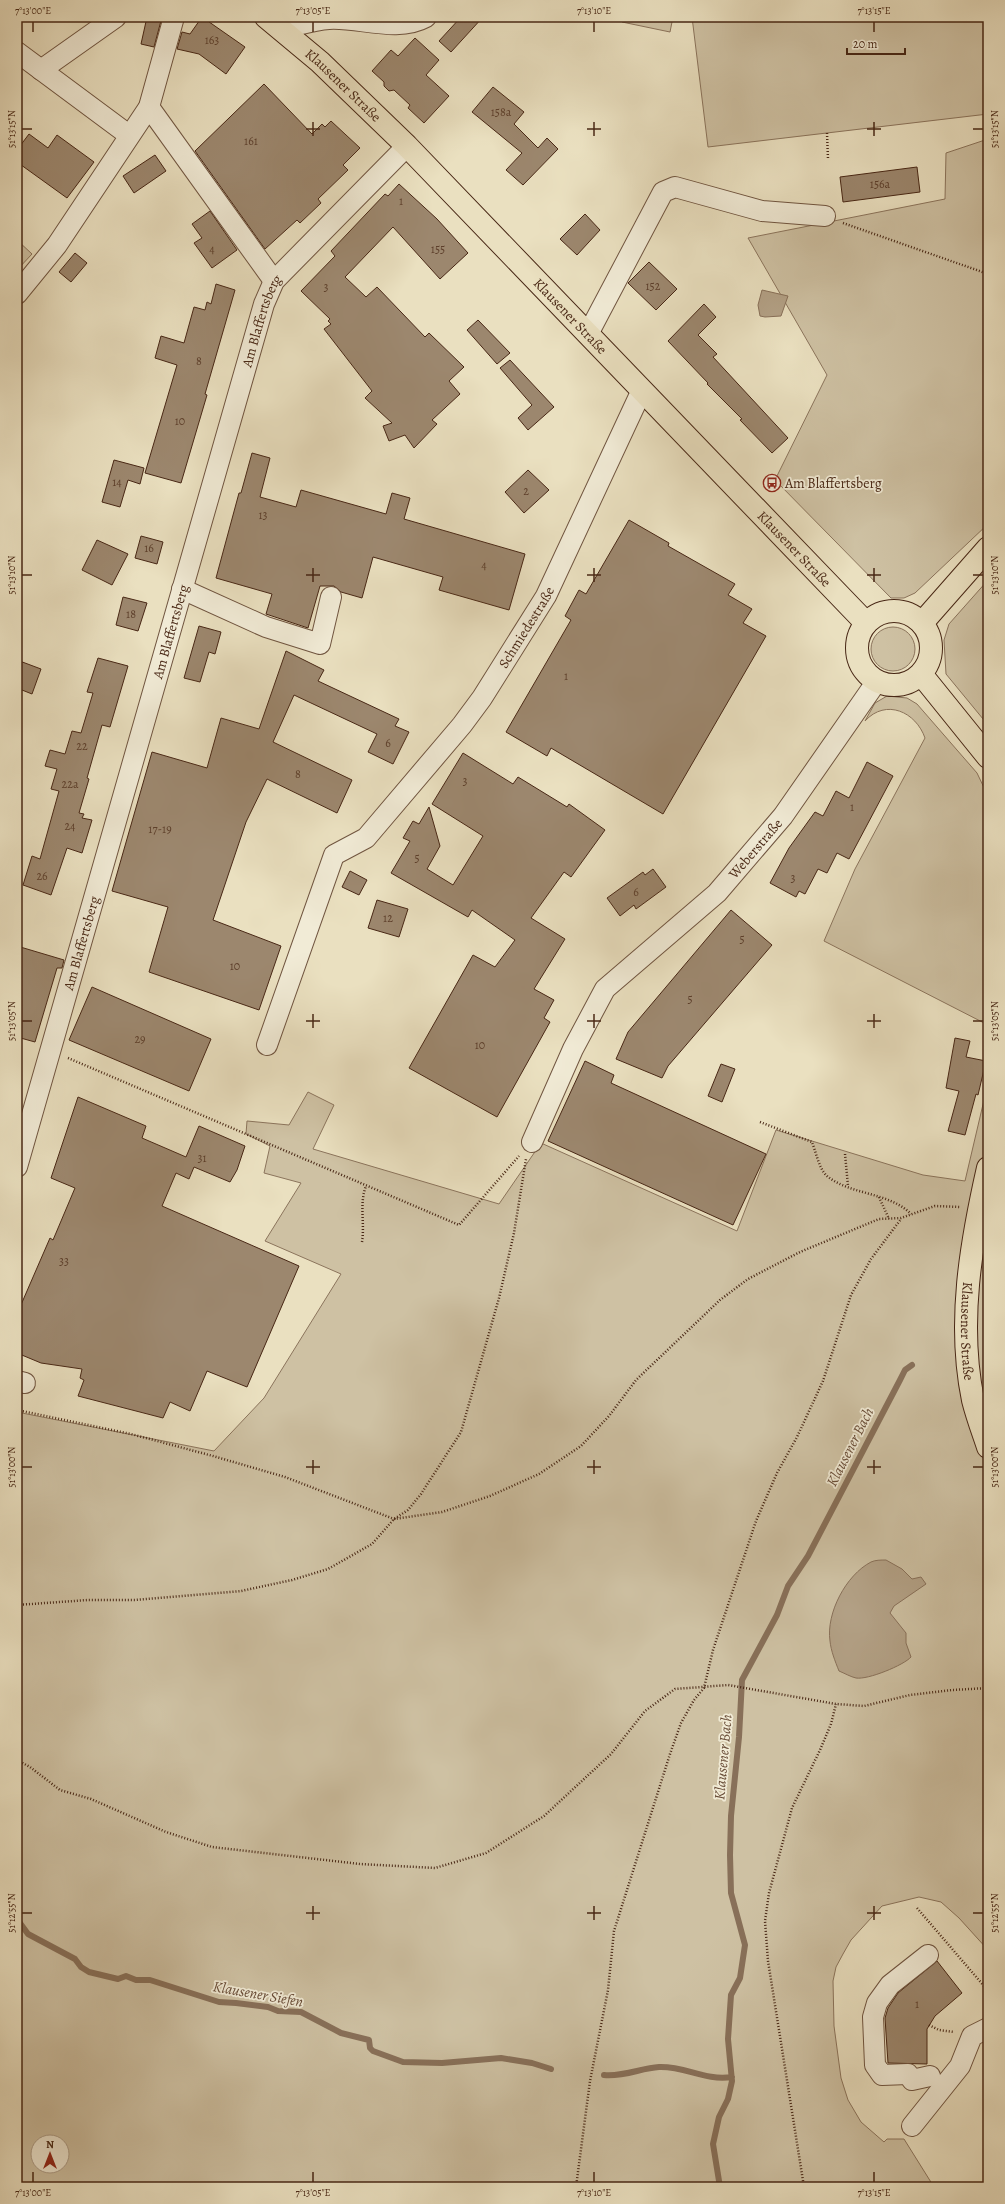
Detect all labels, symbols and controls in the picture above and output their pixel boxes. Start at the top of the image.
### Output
text: 7°13'00"E [15,4,51,17]
text: 7°13'05"E [295,4,331,17]
text: 7°13'10"E [577,4,611,17]
text: 7°13'15"E [857,4,891,17]
scale bar [847,30,905,56]
house number: 163 [205,32,219,48]
text: 20 m [853,36,877,52]
street label: Klausener Straße [301,44,386,126]
house number: 158a [491,104,512,120]
text: 51°13'15"N [5,110,18,148]
text: 51°13'15"N [988,110,1001,148]
house number: 161 [244,133,258,149]
house number: 156a [870,176,891,192]
house number: 1 [399,193,403,209]
house number: 4 [209,241,215,257]
house number: 155 [431,241,445,257]
street label: Am Blaffertsberg [237,270,286,370]
street label: Klausener Straße [529,274,612,358]
house number: 152 [646,278,661,294]
house number: 3 [324,279,329,295]
house number: 8 [196,353,202,369]
house number: 10 [175,413,185,429]
bus stop icon: Am Blaffertsberg [762,473,782,493]
house number: 14 [112,474,122,490]
place label: Am Blaffertsberg [784,474,882,493]
house number: 2 [523,483,529,499]
street label: Klausener Straße [753,506,836,591]
house number: 13 [258,507,268,523]
house number: 16 [144,540,154,556]
text: 51°13'10"N [5,556,18,595]
text: 51°13'10"N [988,556,1001,595]
house number: 4 [481,557,487,573]
street label: Am Blaffertsberg [148,582,193,682]
street label: Schmiedestraße [494,583,559,672]
house number: 18 [126,606,136,622]
house number: 1 [564,668,568,684]
house number: 6 [385,735,391,751]
house number: 22 [76,738,88,754]
house number: 8 [295,766,301,782]
house number: 3 [463,773,468,789]
house number: 22a [62,776,79,792]
house number: 1 [850,799,854,815]
street label: Weberstraße [723,814,786,883]
house number: 24 [64,818,76,834]
house number: 17-19 [148,821,172,837]
house number: 5 [414,850,420,866]
house number: 26 [36,868,48,884]
house number: 3 [791,870,796,886]
house number: 6 [633,884,639,900]
street label: Am Blaffertsberg [58,894,104,993]
house number: 12 [383,910,393,926]
house number: 5 [739,931,745,947]
house number: 10 [230,958,240,974]
house number: 5 [687,991,693,1007]
text: 51°13'05"N [5,1001,18,1041]
text: 51°13'05"N [988,1001,1001,1041]
house number: 29 [134,1031,146,1047]
house number: 10 [475,1037,485,1053]
house number: 31 [197,1150,207,1166]
house number: 33 [59,1253,69,1269]
street label: Klausener Straße [956,1281,979,1382]
water label: Klausener Bach [822,1404,878,1490]
text: 51°13'00"N [5,1447,18,1487]
text: 51°13'00"N [988,1447,1001,1487]
water label: Klausener Bach [709,1713,737,1801]
text: 51°12'55"N [5,1893,18,1933]
text: 51°12'55"N [988,1893,1001,1933]
water label: Klausener Siefen [211,1976,305,2012]
house number: 1 [915,1996,919,2012]
north arrow [30,2134,70,2174]
text: N [46,2137,54,2152]
text: 7°13'00"E [15,2186,51,2199]
text: 7°13'05"E [295,2186,331,2199]
text: 7°13'10"E [577,2186,611,2199]
text: 7°13'15"E [857,2186,891,2199]

